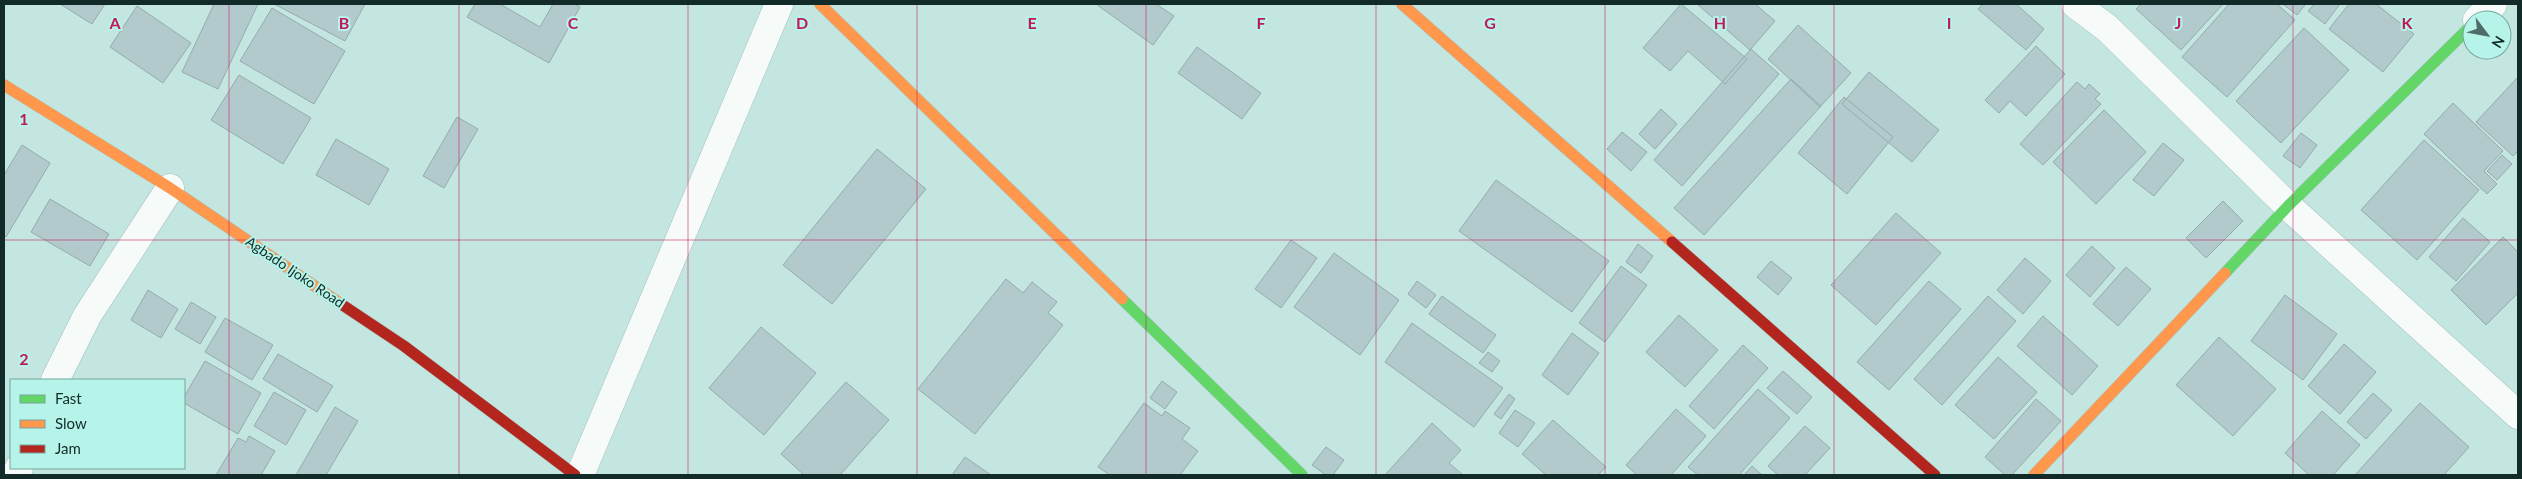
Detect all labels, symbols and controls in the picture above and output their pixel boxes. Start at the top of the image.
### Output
north arrow [2462,10,2512,60]
text: A [108,13,121,32]
text: B [339,13,349,32]
text: C [568,13,579,32]
text: D [796,13,808,32]
text: E [1027,13,1037,32]
text: F [1256,13,1266,32]
text: G [1484,13,1496,32]
text: H [1714,13,1726,32]
text: I [1947,13,1951,32]
text: J [2175,13,2181,32]
text: K [2402,13,2414,32]
text: N [2488,33,2509,51]
text: 1 [19,109,29,128]
street label: Agbado Ijoko Road [243,232,348,311]
text: 2 [19,349,29,368]
legend [10,379,185,469]
text: Fast [55,389,82,407]
text: Slow [55,414,87,432]
text: Jam [55,439,81,457]

